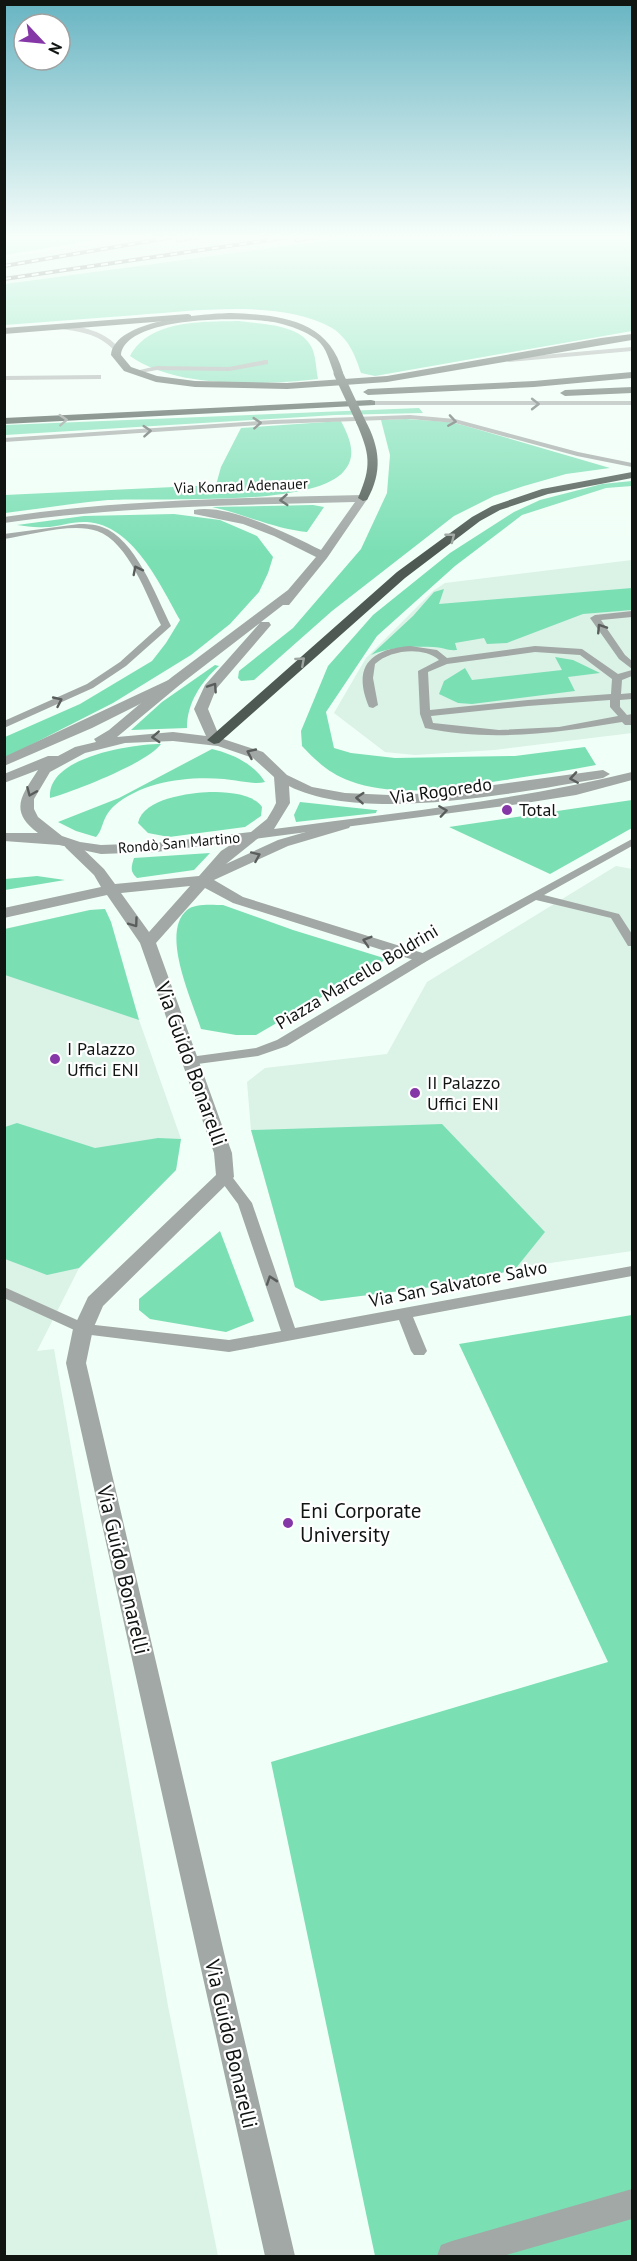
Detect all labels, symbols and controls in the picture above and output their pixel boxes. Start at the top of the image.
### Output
north arrow [12,12,72,72]
text: N [44,39,67,58]
one-way arrow [530,398,539,410]
one-way arrow [58,413,67,426]
one-way arrow [447,415,456,427]
one-way arrow [253,417,262,430]
one-way arrow [142,424,151,437]
street label: Via Konrad Adenauer [173,474,308,497]
one-way arrow [279,493,288,506]
one-way arrow [444,533,455,544]
one-way arrow [133,565,145,576]
one-way arrow [597,624,608,635]
one-way arrow [294,657,305,668]
one-way arrow [206,683,217,694]
one-way arrow [51,696,62,708]
one-way arrow [151,730,160,743]
one-way arrow [246,748,257,760]
street label: Via Rogoredo [388,772,493,809]
one-way arrow [570,772,579,784]
one-way arrow [26,786,38,797]
one-way arrow [355,792,364,805]
place label: Total [519,798,557,821]
marker: Total [500,803,514,817]
one-way arrow [439,805,448,817]
street label: Rondò San Martino [117,828,241,857]
one-way arrow [249,851,260,863]
one-way arrow [126,916,137,927]
street label: Piazza Marcello Boldrini [271,919,442,1034]
one-way arrow [362,936,373,948]
street label: Via Guido Bonarelli [149,977,234,1150]
place label: I Palazzo Uffici ENI [67,1037,139,1081]
marker: I Palazzo Uffici ENI [48,1052,62,1066]
place label: II Palazzo Uffici ENI [427,1071,500,1115]
marker: II Palazzo Uffici ENI [408,1086,422,1100]
street label: Via San Salvatore Salvo [366,1255,549,1312]
one-way arrow [266,1275,279,1286]
street label: Via Guido Bonarelli [91,1482,156,1657]
place label: Eni Corporate University [300,1497,421,1548]
marker: Eni Corporate University [281,1516,295,1530]
street label: Via Guido Bonarelli [199,1956,264,2131]

